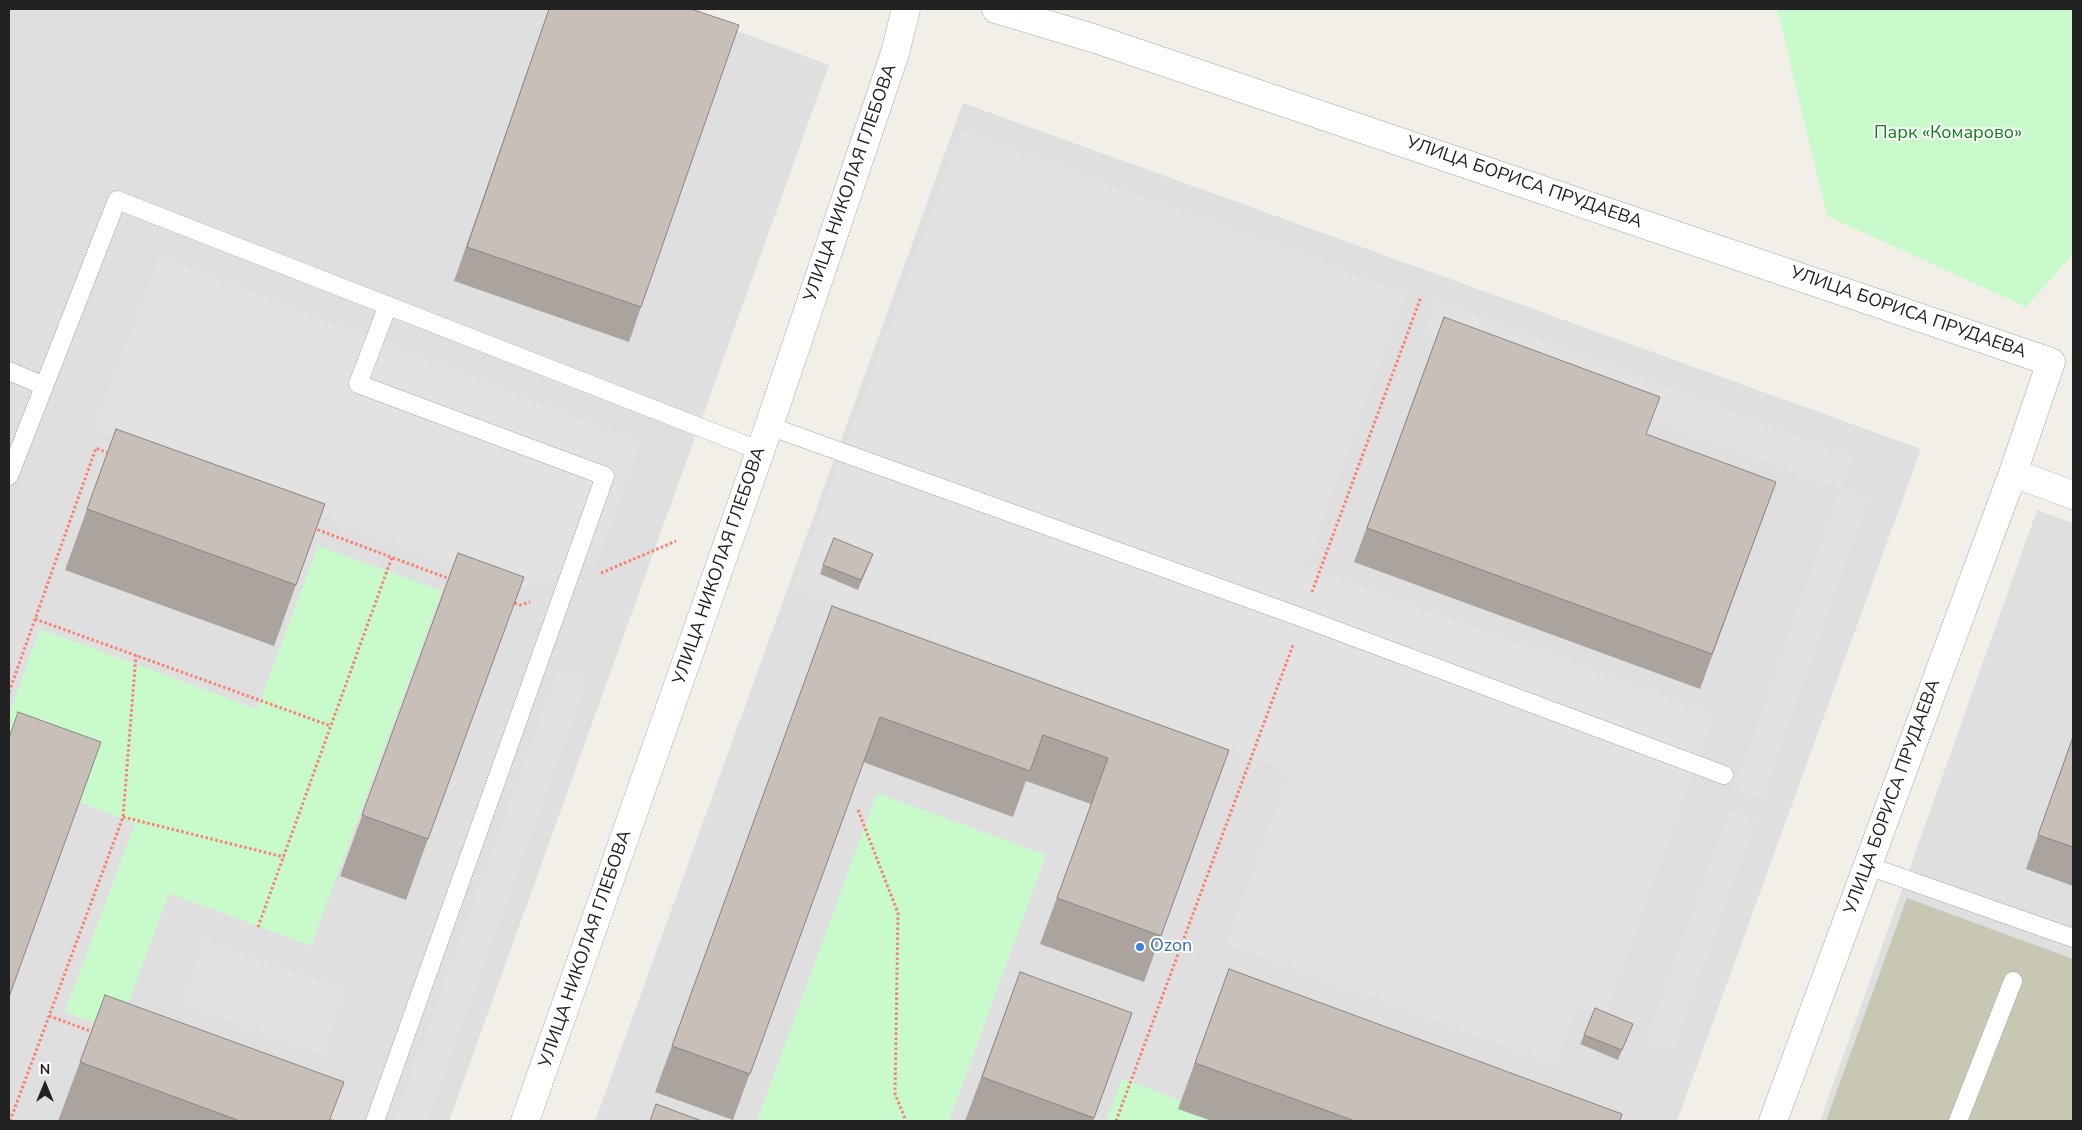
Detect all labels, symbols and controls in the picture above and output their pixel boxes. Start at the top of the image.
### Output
street label: УЛИЦА НИКОЛАЯ ГЛЕБОВА [800,62,902,304]
park label: Парк «Комарово» [1874,123,2022,145]
street label: УЛИЦА БОРИСА ПРУДАЕВА [1403,132,1645,234]
street label: УЛИЦА БОРИСА ПРУДАЕВА [1787,262,2029,364]
street label: УЛИЦА НИКОЛАЯ ГЛЕБОВА [669,445,771,687]
street label: УЛИЦА БОРИСА ПРУДАЕВА [1840,677,1946,917]
street label: УЛИЦА НИКОЛАЯ ГЛЕБОВА [535,828,637,1070]
place label: Ozon [1150,936,1192,958]
marker: Ozon [1134,941,1146,953]
north arrow [20,1060,70,1110]
text: N [40,1060,50,1079]

